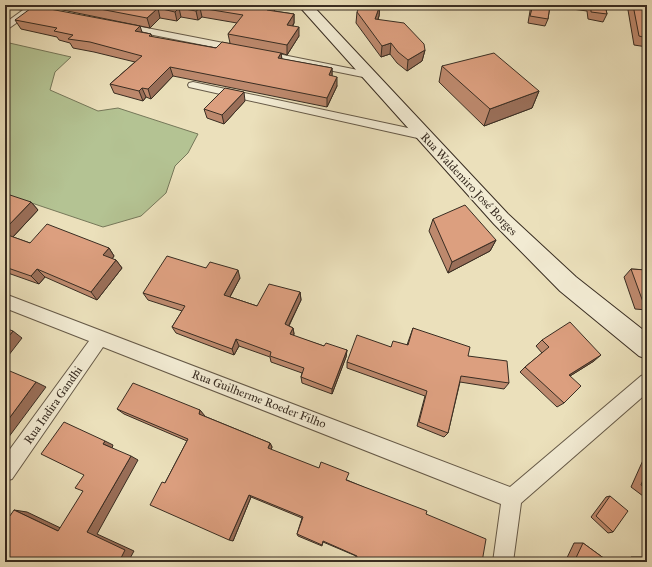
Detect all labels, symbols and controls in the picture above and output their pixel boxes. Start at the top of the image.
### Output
street label: Rua Waldemiro José Borges [417,130,520,239]
street label: Rua Indira Gandhi [21,363,85,447]
street label: Rua Guilherme Roeder Filho [190,367,328,431]

